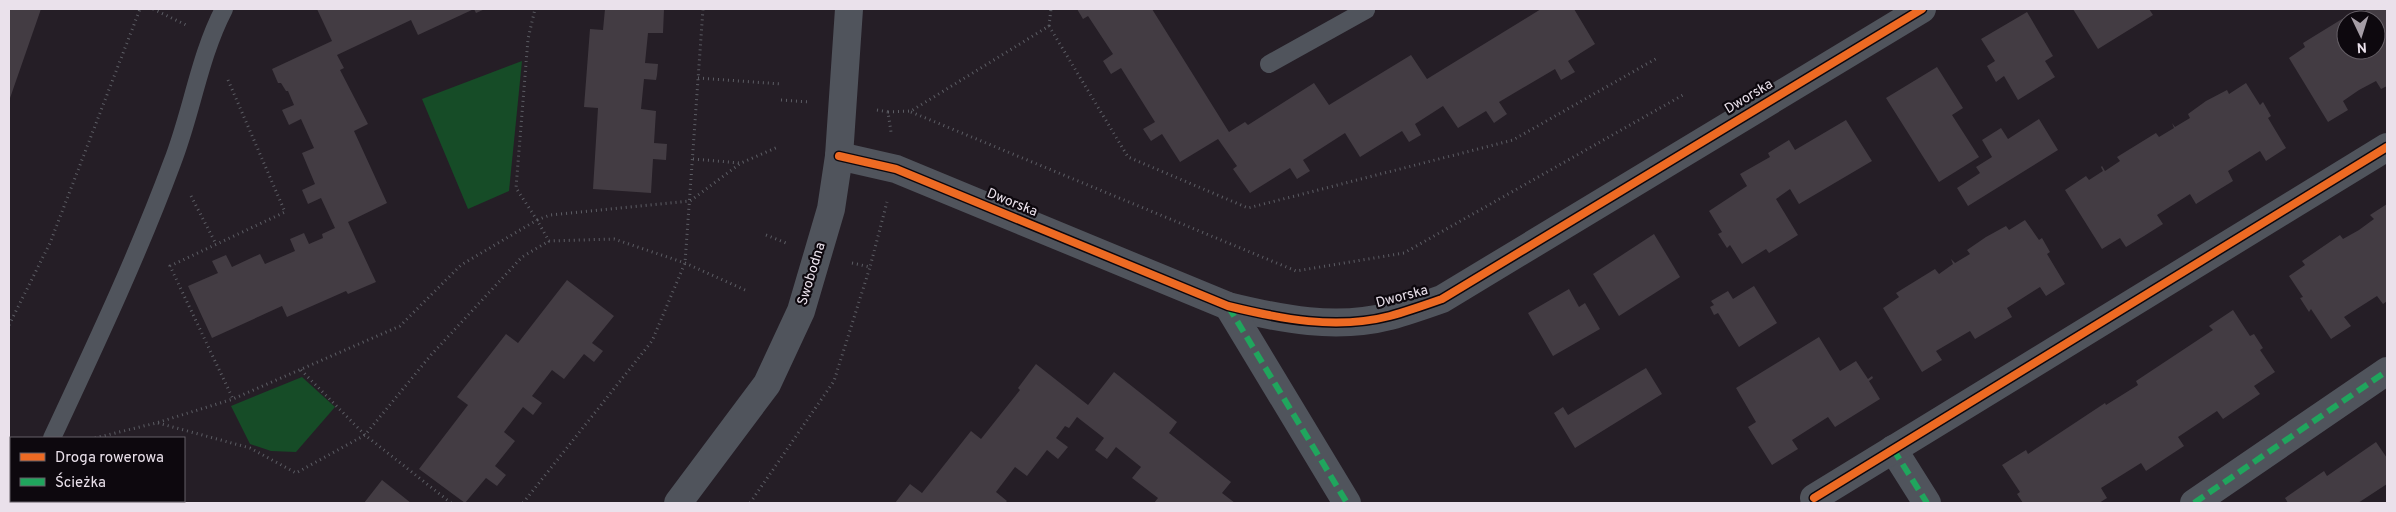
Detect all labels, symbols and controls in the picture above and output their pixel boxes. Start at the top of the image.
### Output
north arrow [2336,10,2386,60]
text: N [2356,38,2367,55]
street label: Dworska [1722,76,1776,118]
street label: Dworska [984,185,1040,221]
street label: Swobodna [794,240,830,308]
street label: Dworska [1374,282,1430,312]
legend [10,437,185,502]
text: Droga rowerowa [55,449,164,468]
text: Ścieżka [55,472,106,493]

